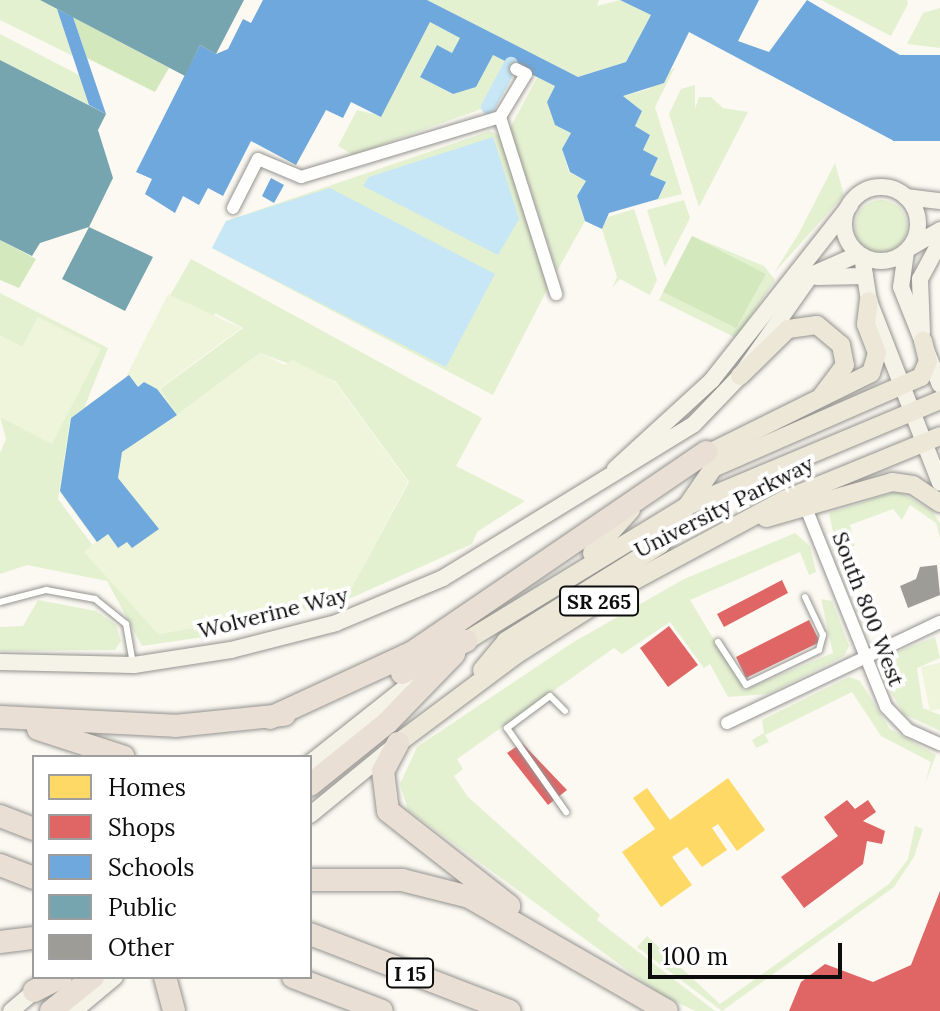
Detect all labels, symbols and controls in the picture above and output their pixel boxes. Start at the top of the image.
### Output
street label: University Parkway [630,450,818,564]
street label: South 800 West [826,528,910,690]
street label: Wolverine Way [195,582,351,644]
road number: SR 265 [559,585,639,617]
legend [32,755,312,979]
text: Homes [108,772,186,803]
text: Shops [108,812,175,843]
text: Schools [108,852,194,883]
text: Public [108,892,177,923]
scale bar [652,927,846,977]
text: Other [108,932,174,963]
text: 100 m [662,941,728,972]
road number: I 15 [386,957,434,989]

